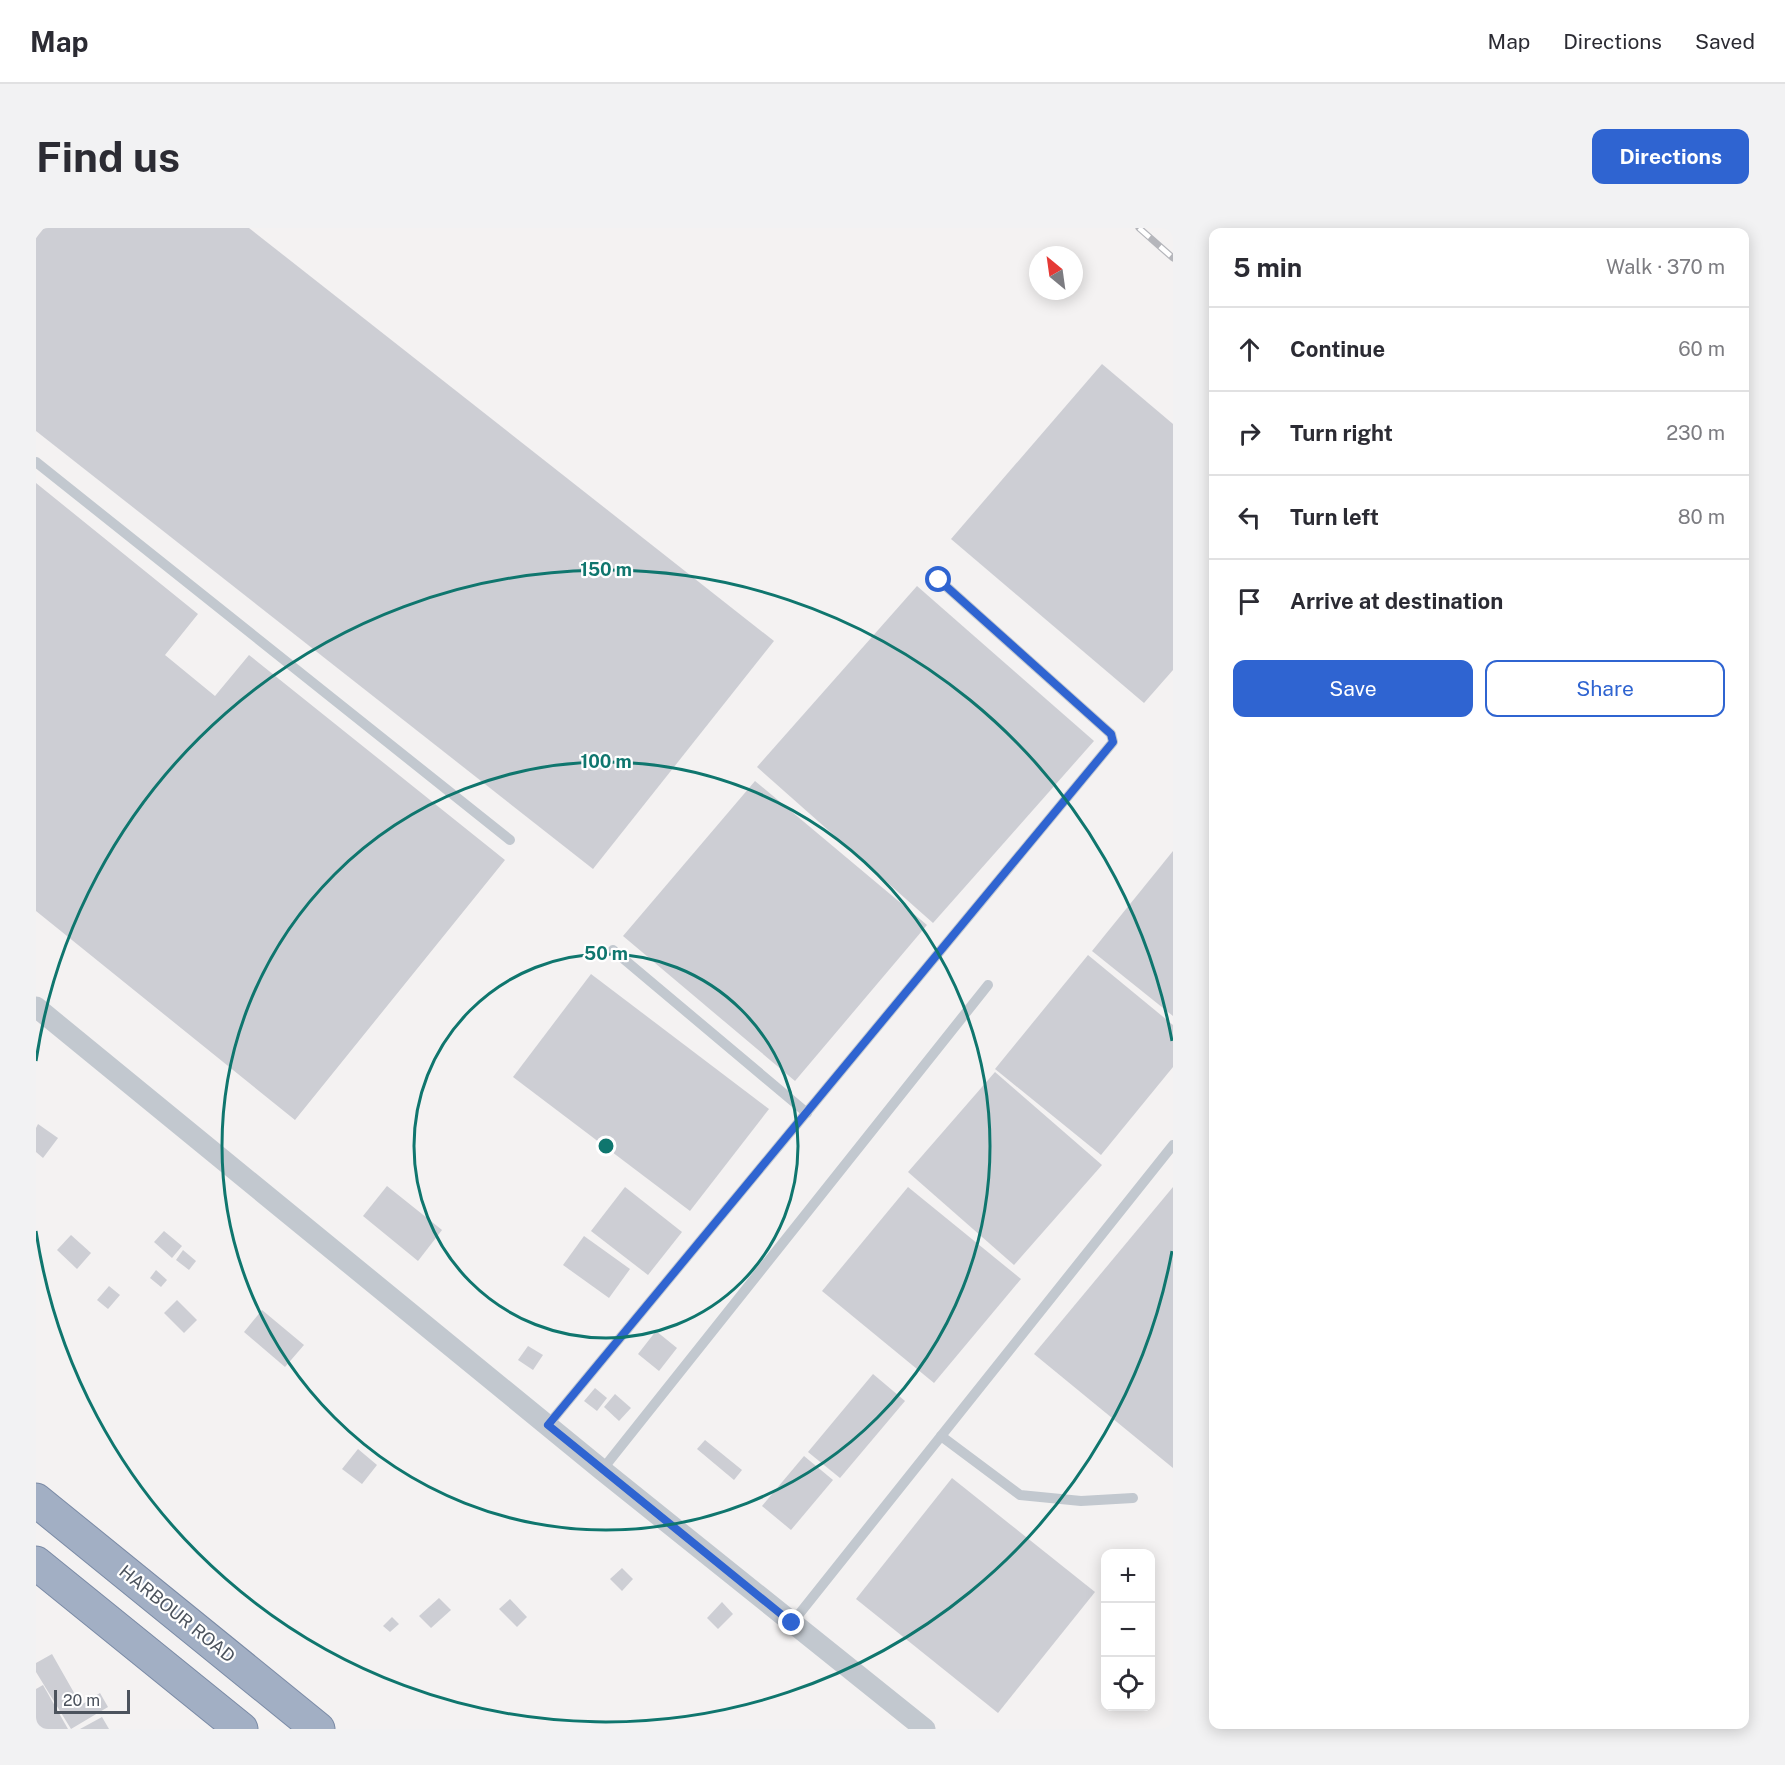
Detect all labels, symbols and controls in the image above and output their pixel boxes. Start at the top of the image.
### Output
text: Map [30,25,89,58]
text: Map [1488,29,1530,54]
text: Directions [1563,29,1662,54]
text: Saved [1695,29,1755,54]
button: Directions [1592,129,1749,184]
text: Find us [36,132,180,181]
north arrow [1029,246,1083,300]
text: 5 min [1233,252,1302,283]
text: Walk · 370 m [1606,255,1725,279]
icon: ahead [1233,333,1266,366]
text: Continue [1290,336,1385,362]
text: 60 m [1678,337,1725,361]
icon: right [1233,417,1266,450]
text: Turn right [1290,420,1393,446]
text: 230 m [1666,421,1725,445]
icon: left [1233,501,1266,534]
text: Turn left [1290,504,1379,530]
text: 80 m [1678,505,1725,529]
text: 150 m [580,559,632,580]
route start [925,566,951,592]
icon: arrive [1233,585,1266,618]
text: Arrive at destination [1290,588,1503,614]
button: Save [1233,660,1473,717]
button: Share [1485,660,1725,717]
text: 100 m [580,751,632,772]
text: 50 m [584,943,628,964]
centre of rings [596,1136,616,1156]
map controls [1101,1549,1155,1711]
button: + [1101,1549,1155,1603]
street label: HARBOUR ROAD [115,1561,239,1667]
button: − [1101,1603,1155,1657]
route end [778,1609,804,1635]
button: locate [1101,1657,1155,1711]
scale bar [54,1687,130,1714]
text: 20 m [63,1691,100,1710]

